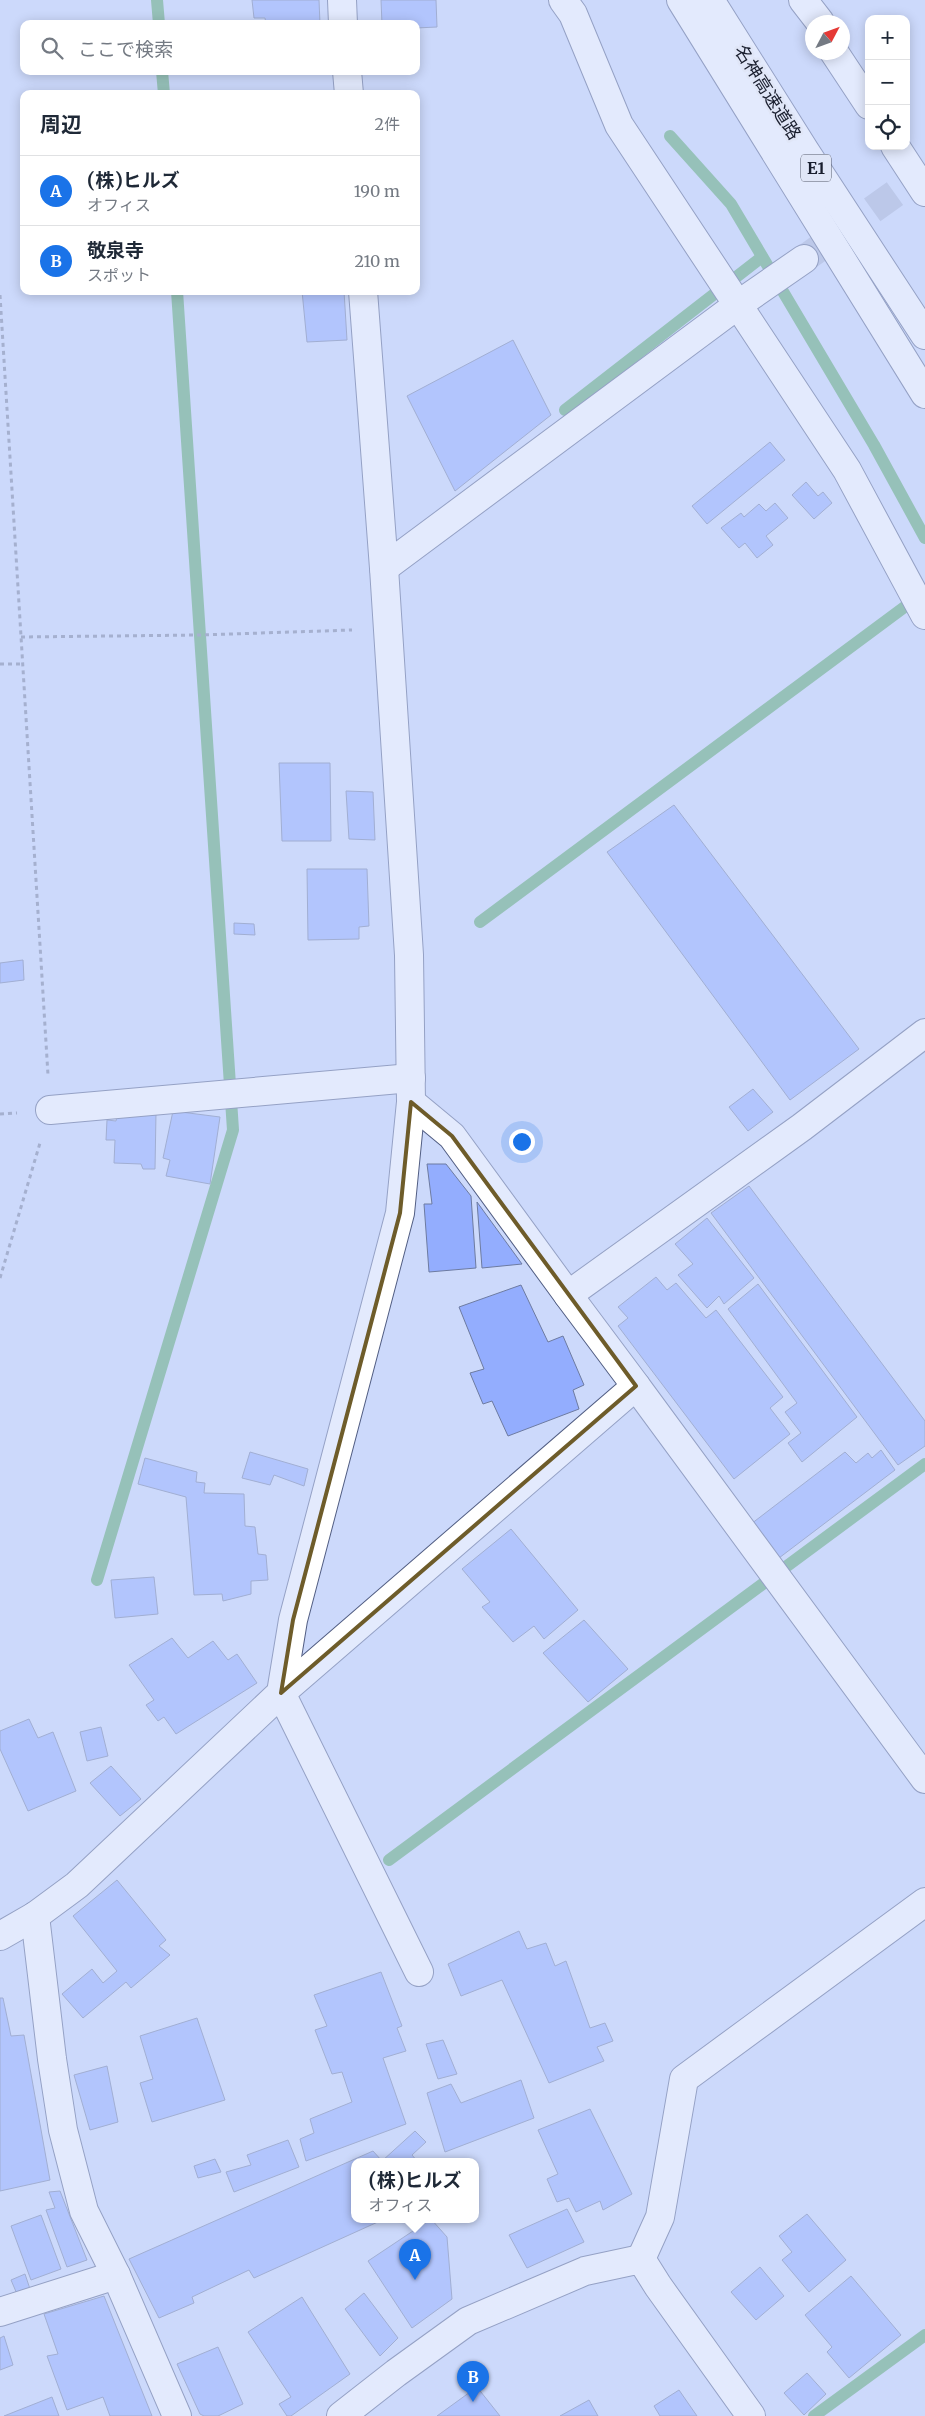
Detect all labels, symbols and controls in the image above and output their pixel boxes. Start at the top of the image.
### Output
north arrow [805,15,850,60]
map controls [865,15,910,150]
button: + [865,15,910,60]
search box [20,20,420,75]
icon: search [38,34,66,62]
text: ここで検索 [78,37,173,61]
street label: 名神高速道路 [730,40,806,144]
button: − [865,60,910,105]
button: locate [865,105,910,150]
text: 周辺 [40,111,82,138]
text: 2件 [374,114,400,134]
road number: E1 [801,154,831,182]
text: (株)ヒルズ [87,168,180,192]
text: A [50,181,62,201]
text: 190 m [354,181,400,201]
text: オフィス [87,195,151,215]
text: 敬泉寺 [87,238,144,262]
text: B [50,251,62,271]
text: 210 m [355,251,400,271]
text: スポット [87,265,151,285]
your location [509,1129,535,1155]
popup [351,2158,479,2223]
text: (株)ヒルズ [369,2168,461,2192]
text: オフィス [369,2195,432,2215]
pin: A [399,2239,431,2280]
pin: B [457,2361,489,2402]

